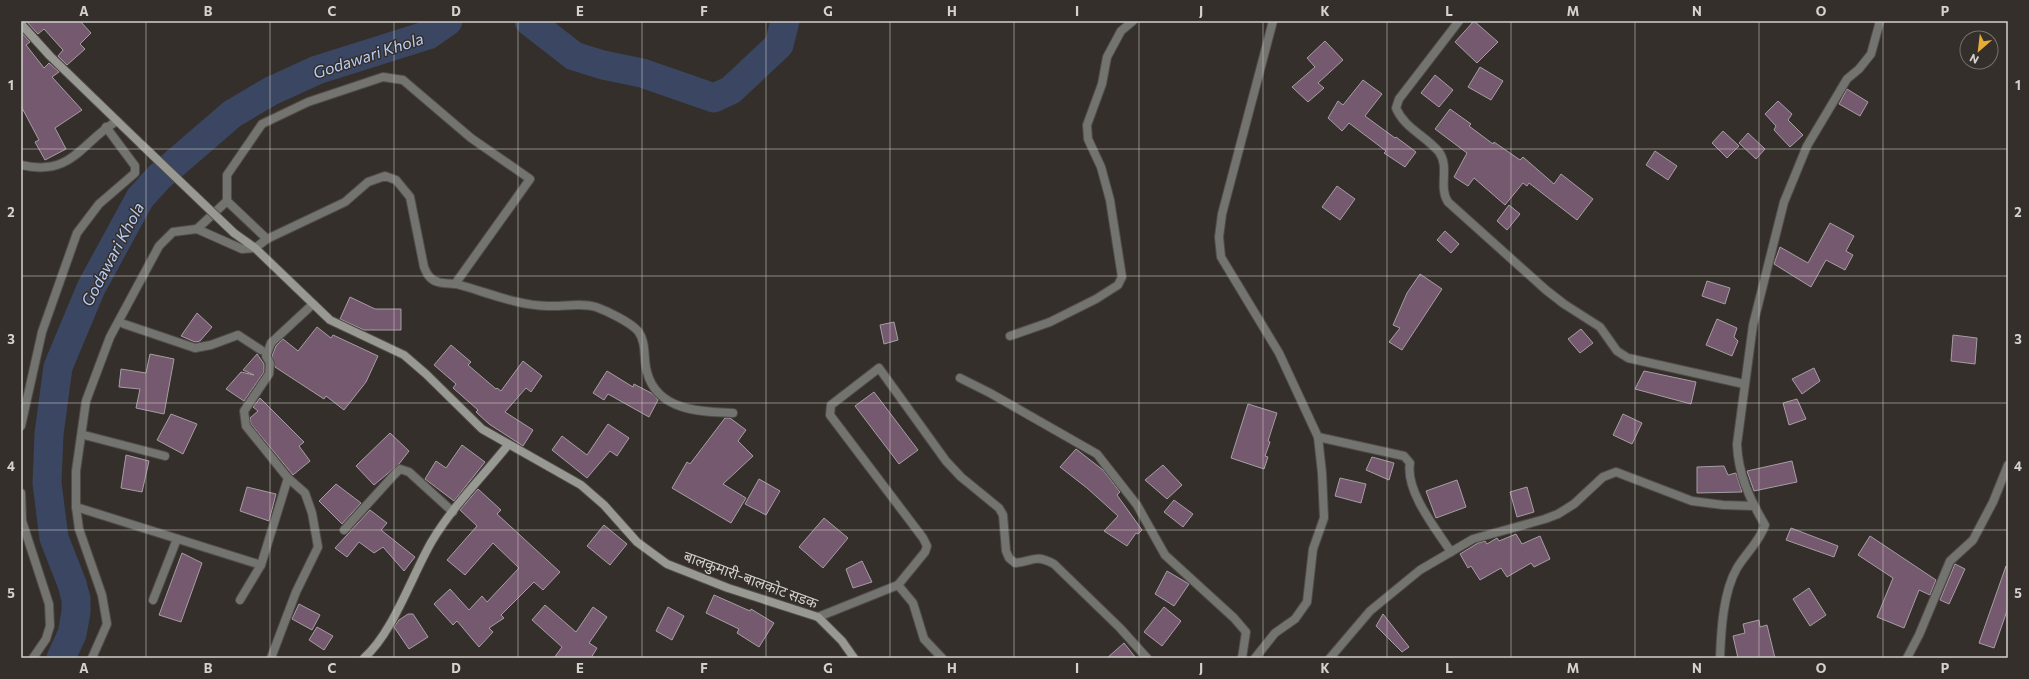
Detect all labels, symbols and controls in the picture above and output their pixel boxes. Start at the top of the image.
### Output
text: A [79,3,89,19]
text: B [204,3,213,19]
text: C [328,3,337,19]
text: D [451,3,461,19]
text: E [576,3,584,19]
text: F [700,3,708,19]
text: G [823,3,833,19]
text: H [947,3,957,19]
text: I [1075,3,1079,19]
text: J [1199,3,1203,19]
text: K [1320,3,1330,19]
text: L [1445,3,1453,19]
text: M [1567,3,1579,19]
text: N [1692,3,1702,19]
text: O [1816,3,1827,19]
text: P [1941,3,1950,19]
water label: Godawari Khola [310,28,426,82]
north arrow [1959,30,1999,70]
text: N [1967,52,1981,67]
text: 1 [8,77,14,93]
text: 1 [2015,77,2021,93]
water label: Godawari Khola [77,199,147,309]
text: 2 [7,204,15,220]
text: 2 [2014,204,2022,220]
text: 3 [7,331,15,347]
text: 3 [2014,331,2022,347]
text: 4 [7,458,15,474]
text: 4 [2014,458,2022,474]
street label: बालकुमारी-बालकोट सडक [681,546,821,614]
text: 5 [7,585,15,601]
text: 5 [2014,585,2022,601]
text: A [79,660,89,676]
text: B [204,660,213,676]
text: C [328,660,337,676]
text: D [451,660,461,676]
text: E [576,660,584,676]
text: F [700,660,708,676]
text: G [823,660,833,676]
text: H [947,660,957,676]
text: I [1075,660,1079,676]
text: J [1199,660,1203,676]
text: K [1320,660,1330,676]
text: L [1445,660,1453,676]
text: M [1567,660,1579,676]
text: N [1692,660,1702,676]
text: O [1816,660,1827,676]
text: P [1941,660,1950,676]

